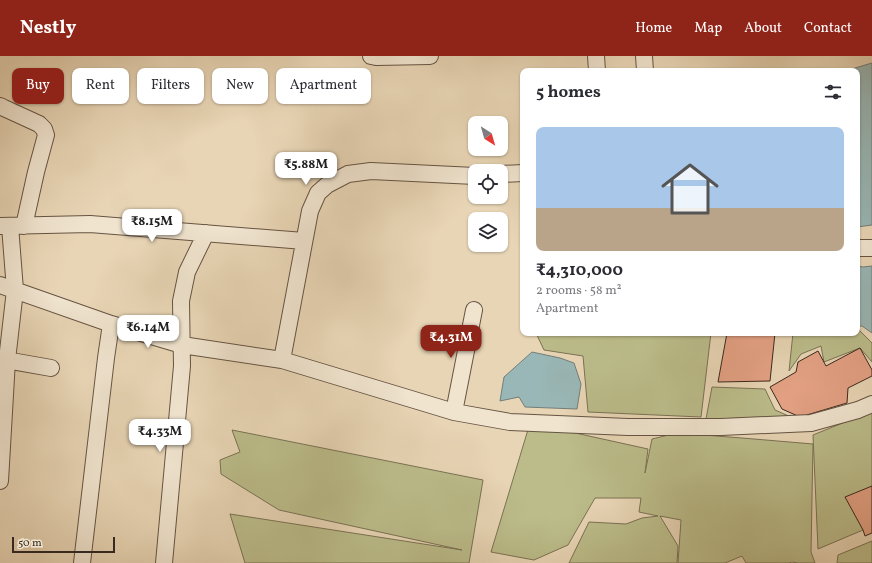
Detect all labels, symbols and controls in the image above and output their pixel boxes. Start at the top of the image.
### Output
text: Nestly [20,15,76,41]
text: Home [635,19,672,38]
text: Map [694,19,722,38]
text: About [744,19,782,38]
text: Contact [804,19,852,38]
chip: Buy [12,68,64,104]
chip: Rent [72,68,129,104]
chip: Filters [137,68,204,104]
chip: New [212,68,268,104]
chip: Apartment [276,68,371,104]
text: 5 homes [536,81,601,104]
icon: filters [822,81,844,103]
north arrow [468,116,508,156]
map controls [468,116,508,252]
pin: ₹5.88M [273,152,339,186]
icon: home [654,153,726,225]
text: ₹5.88M [284,156,328,174]
button: locate [468,164,508,204]
pin: ₹8.15M [119,209,185,243]
button: layers [468,212,508,252]
text: ₹8.15M [131,213,173,231]
text: ₹4,310,000 [536,259,623,282]
text: 2 rooms · 58 m² [536,282,621,300]
text: Apartment [536,300,599,318]
pin: ₹6.14M [115,315,181,349]
text: ₹6.14M [126,319,170,337]
pin: ₹4.31M [418,325,484,359]
text: ₹4.31M [430,329,472,347]
pin: ₹4.33M [127,419,193,453]
text: ₹4.33M [138,423,182,441]
scale bar [12,535,115,554]
text: 50 m [18,536,42,551]

